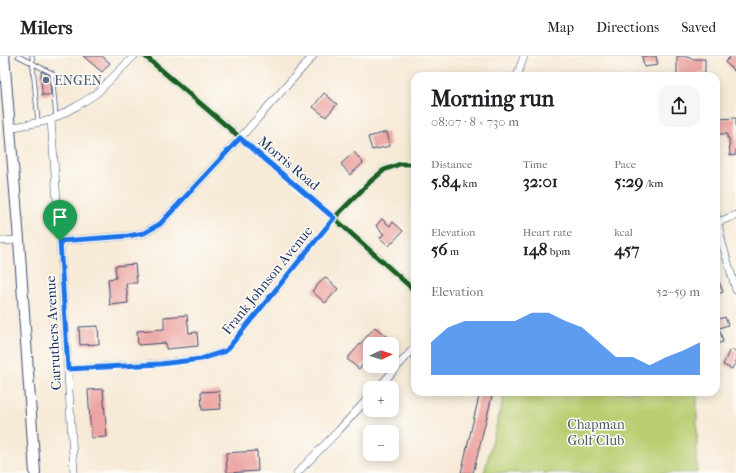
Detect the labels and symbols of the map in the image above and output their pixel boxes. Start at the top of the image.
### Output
place label: ENGEN [54,72,102,89]
marker: ENGEN [41,75,51,85]
street label: Morris Road [254,133,323,194]
pin [43,200,77,241]
street label: Frank Johnson Avenue [218,223,316,338]
street label: Carruthers Avenue [42,275,65,391]
north arrow [363,337,399,373]
park label: Chapman Golf Club [567,416,625,449]

